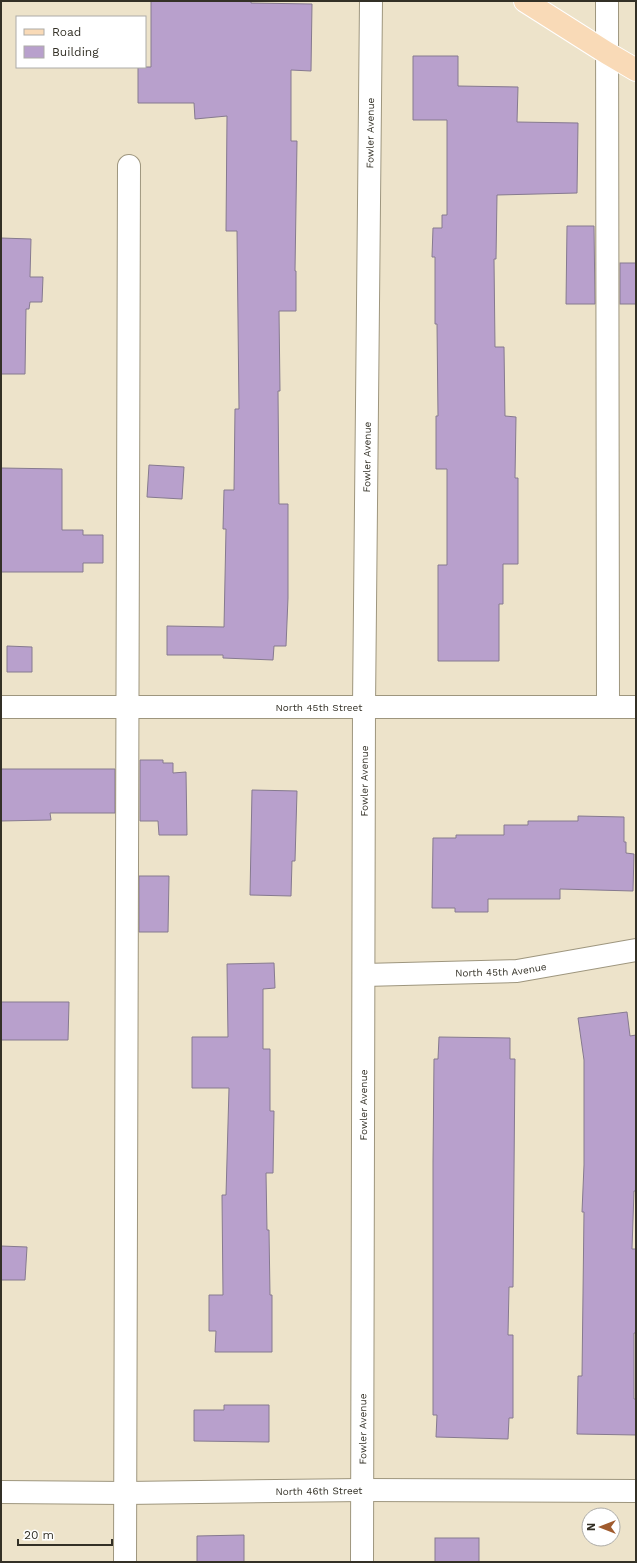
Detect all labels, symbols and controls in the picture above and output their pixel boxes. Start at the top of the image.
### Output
legend [16,16,146,68]
text: Road [52,25,81,39]
text: Building [52,45,99,59]
street label: Fowler Avenue [364,97,376,169]
street label: Fowler Avenue [361,421,373,493]
street label: North 45th Street [276,702,363,713]
street label: Fowler Avenue [359,745,370,816]
street label: North 45th Avenue [455,961,548,979]
street label: Fowler Avenue [358,1069,369,1140]
street label: Fowler Avenue [357,1393,368,1464]
street label: North 46th Street [275,1485,363,1497]
north arrow [581,1507,621,1547]
scale bar [18,1521,112,1547]
text: N [585,1523,598,1531]
text: 20 m [24,1528,54,1542]

